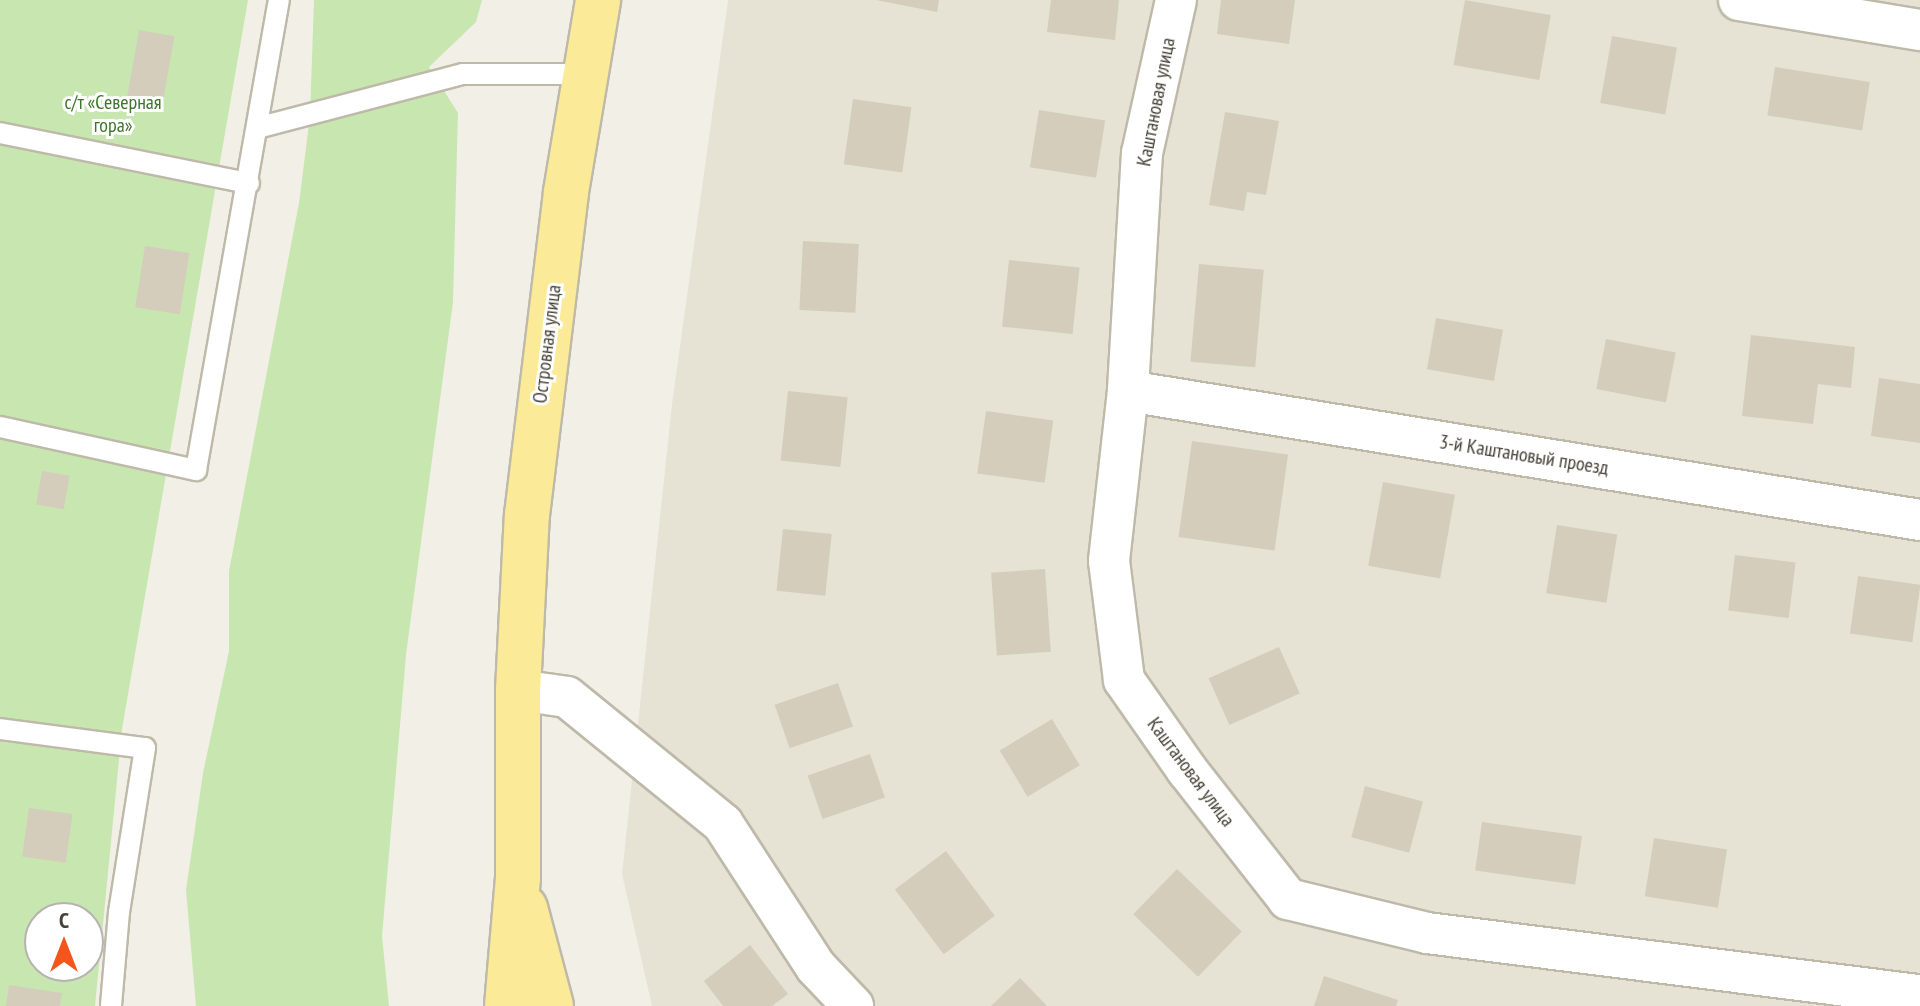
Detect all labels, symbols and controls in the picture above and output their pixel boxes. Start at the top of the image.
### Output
street label: Каштановая улица [1132,36,1180,168]
park label: с/т «Северная гора» [64,91,162,138]
street label: Островная улица [528,283,566,405]
street label: 3-й Каштановый проезд [1438,430,1610,480]
street label: Каштановая улица [1142,713,1240,831]
north arrow [24,902,104,982]
text: С [59,906,69,934]

